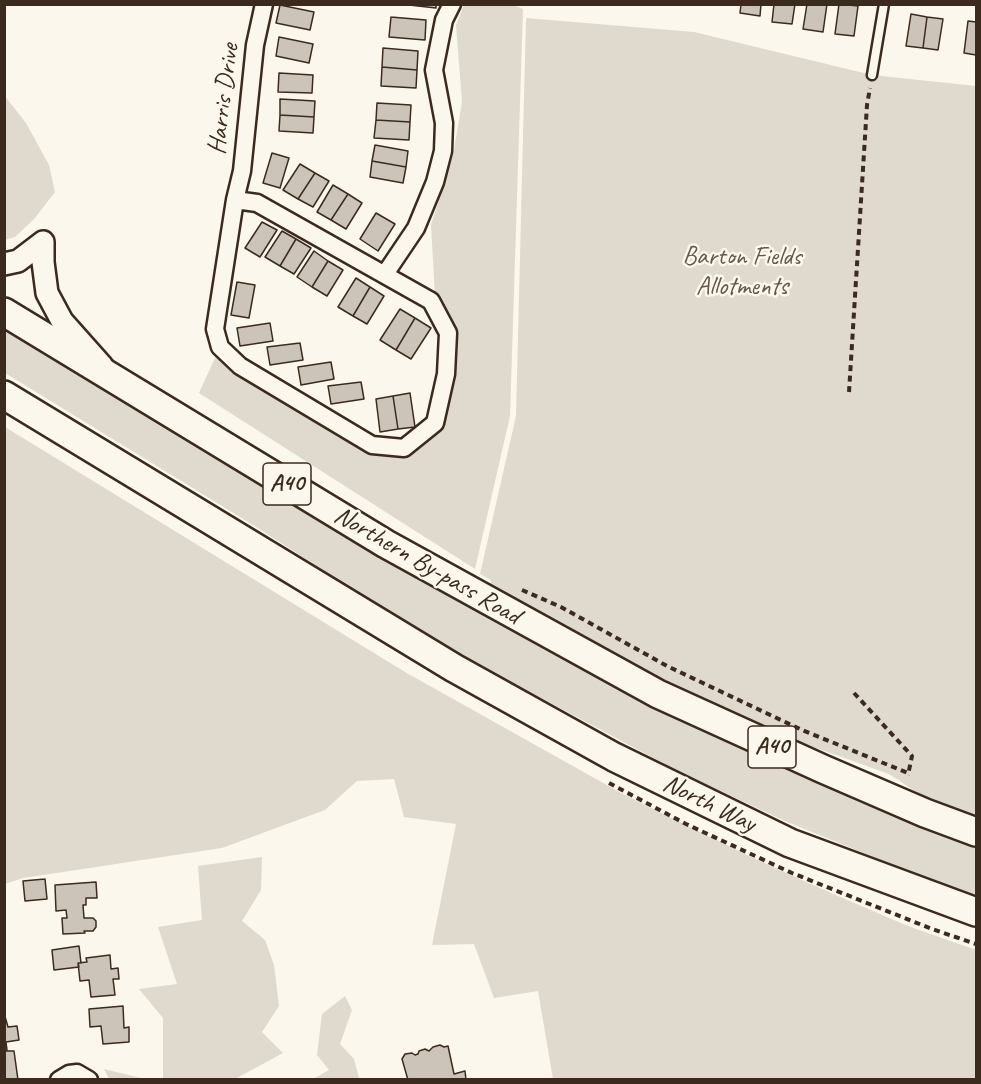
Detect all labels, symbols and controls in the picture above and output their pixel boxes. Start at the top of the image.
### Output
street label: Harris Drive [202,42,246,156]
park label: Barton Fields Allotments [683,241,801,302]
road number: A40 [263,463,311,505]
street label: Northern By-pass Road [328,500,526,632]
road number: A40 [748,726,796,768]
street label: North Way [658,768,760,840]

